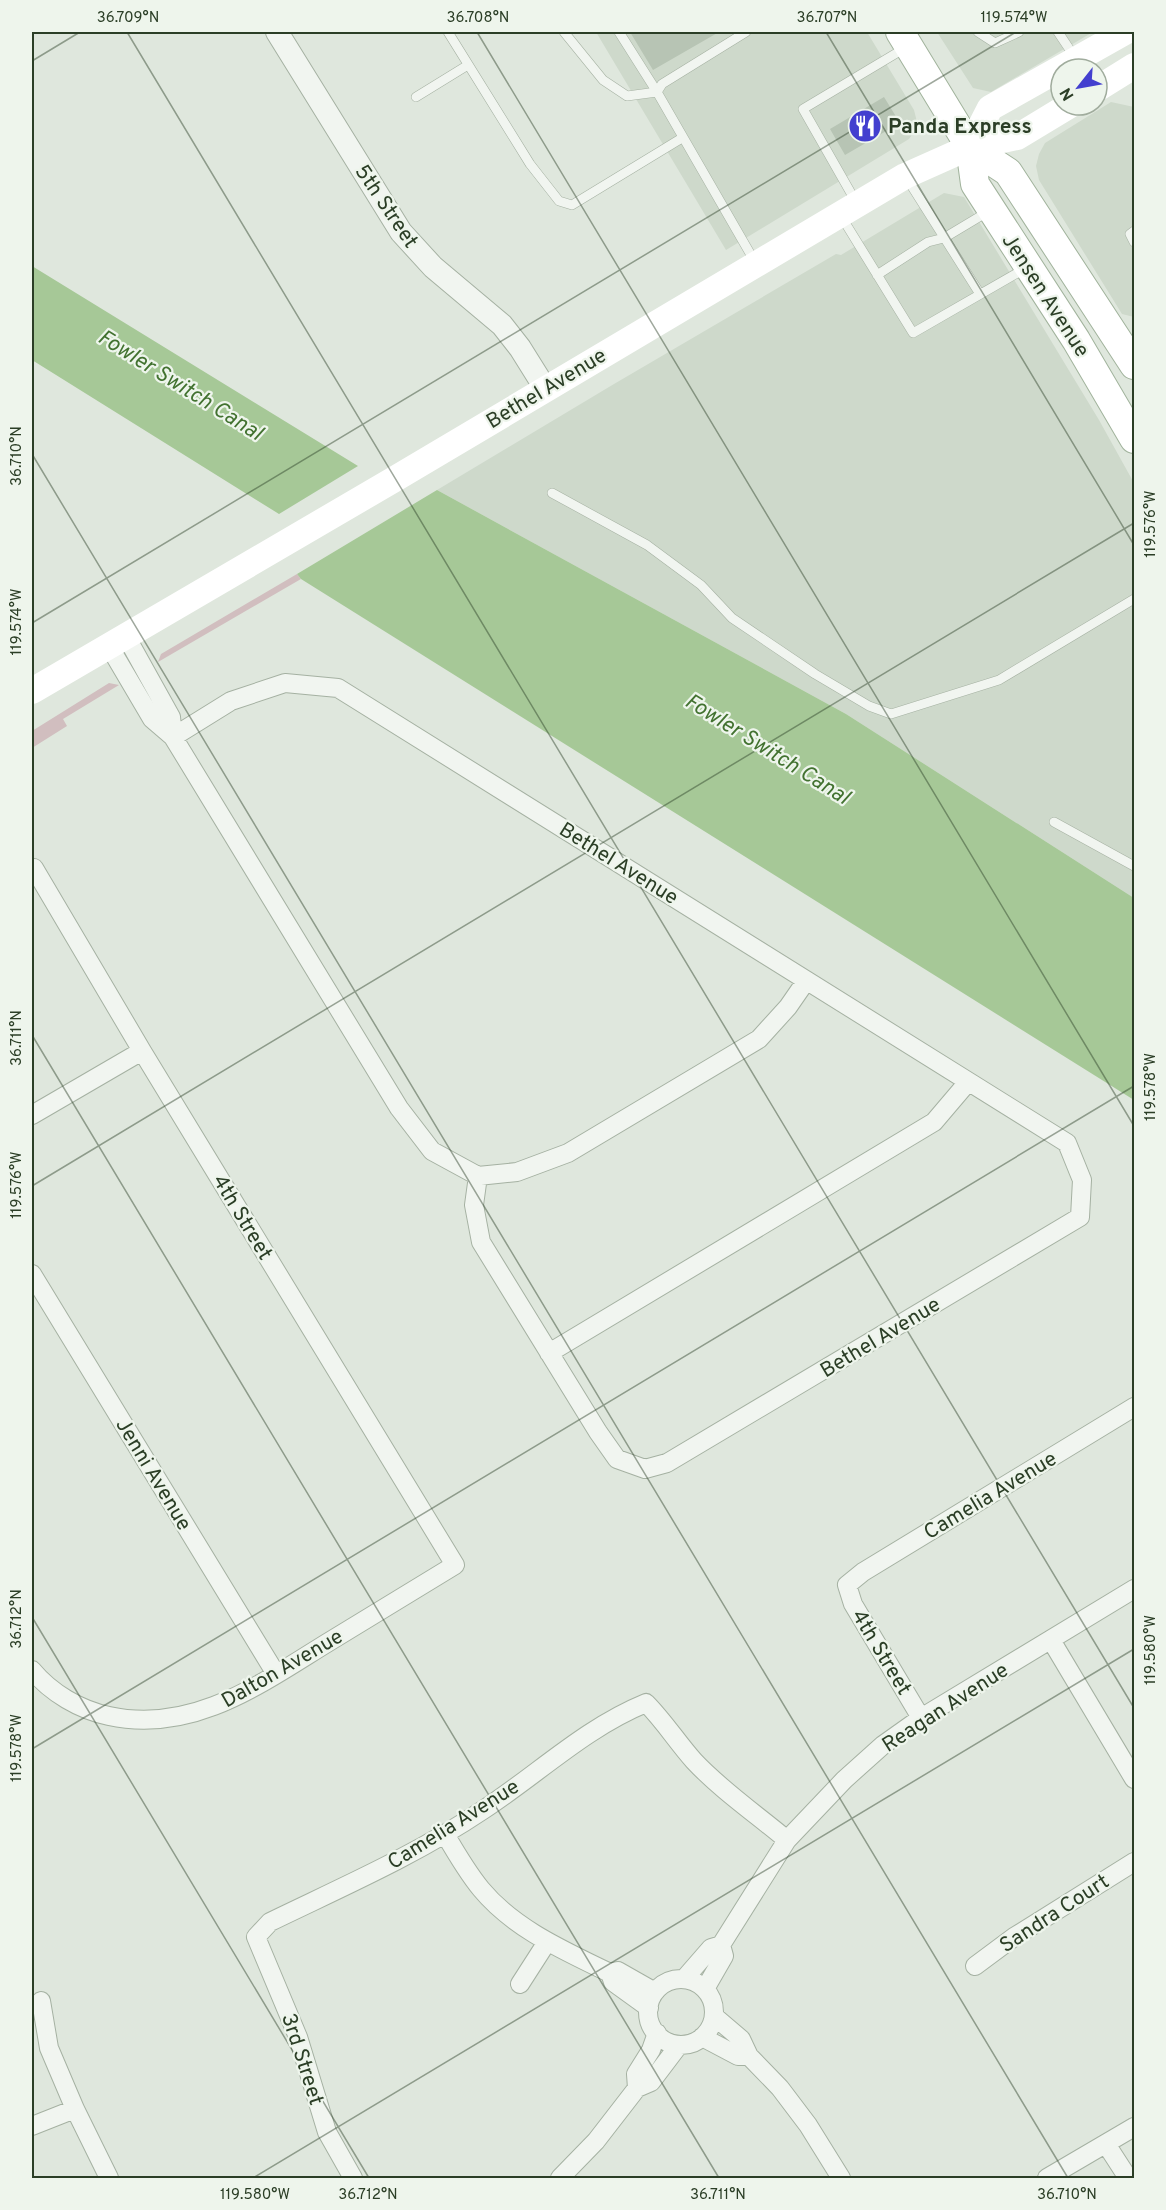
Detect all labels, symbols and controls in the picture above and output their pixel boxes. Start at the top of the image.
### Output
text: 36.709°N [97,9,159,28]
text: 36.708°N [447,9,509,28]
text: 36.707°N [796,9,858,28]
text: 119.574°W [980,9,1048,28]
north arrow [1049,57,1109,117]
text: N [1056,84,1079,104]
restaurant icon: Panda Express [847,108,883,144]
place label: Panda Express [888,114,1032,141]
street label: 5th Street [348,160,424,254]
street label: Jensen Avenue [995,229,1095,363]
water label: Fowler Switch Canal [92,325,268,448]
street label: Bethel Avenue [482,343,612,436]
text: 36.710°N [8,426,27,486]
text: 119.576°W [1142,490,1161,558]
text: 119.574°W [8,588,27,656]
water label: Fowler Switch Canal [679,689,855,812]
street label: Bethel Avenue [553,817,683,912]
text: 36.711°N [8,1010,27,1066]
text: 119.578°W [1142,1053,1161,1121]
text: 119.576°W [8,1151,27,1219]
street label: 4th Street [206,1170,278,1266]
street label: Bethel Avenue [816,1292,946,1385]
street label: Jenni Avenue [109,1414,197,1536]
street label: Camelia Avenue [919,1446,1062,1547]
text: 36.712°N [8,1589,27,1649]
street label: 4th Street [845,1605,917,1701]
text: 119.580°W [1142,1615,1161,1685]
street label: Dalton Avenue [217,1624,348,1715]
street label: Reagan Avenue [877,1657,1014,1759]
text: 119.578°W [8,1714,27,1782]
street label: Camelia Avenue [383,1774,525,1877]
street label: Sandra Court [995,1869,1115,1960]
street label: 3rd Street [274,2010,329,2109]
text: 119.580°W [220,2186,290,2205]
text: 36.712°N [338,2186,398,2205]
text: 36.711°N [690,2186,746,2205]
text: 36.710°N [1037,2186,1097,2205]

